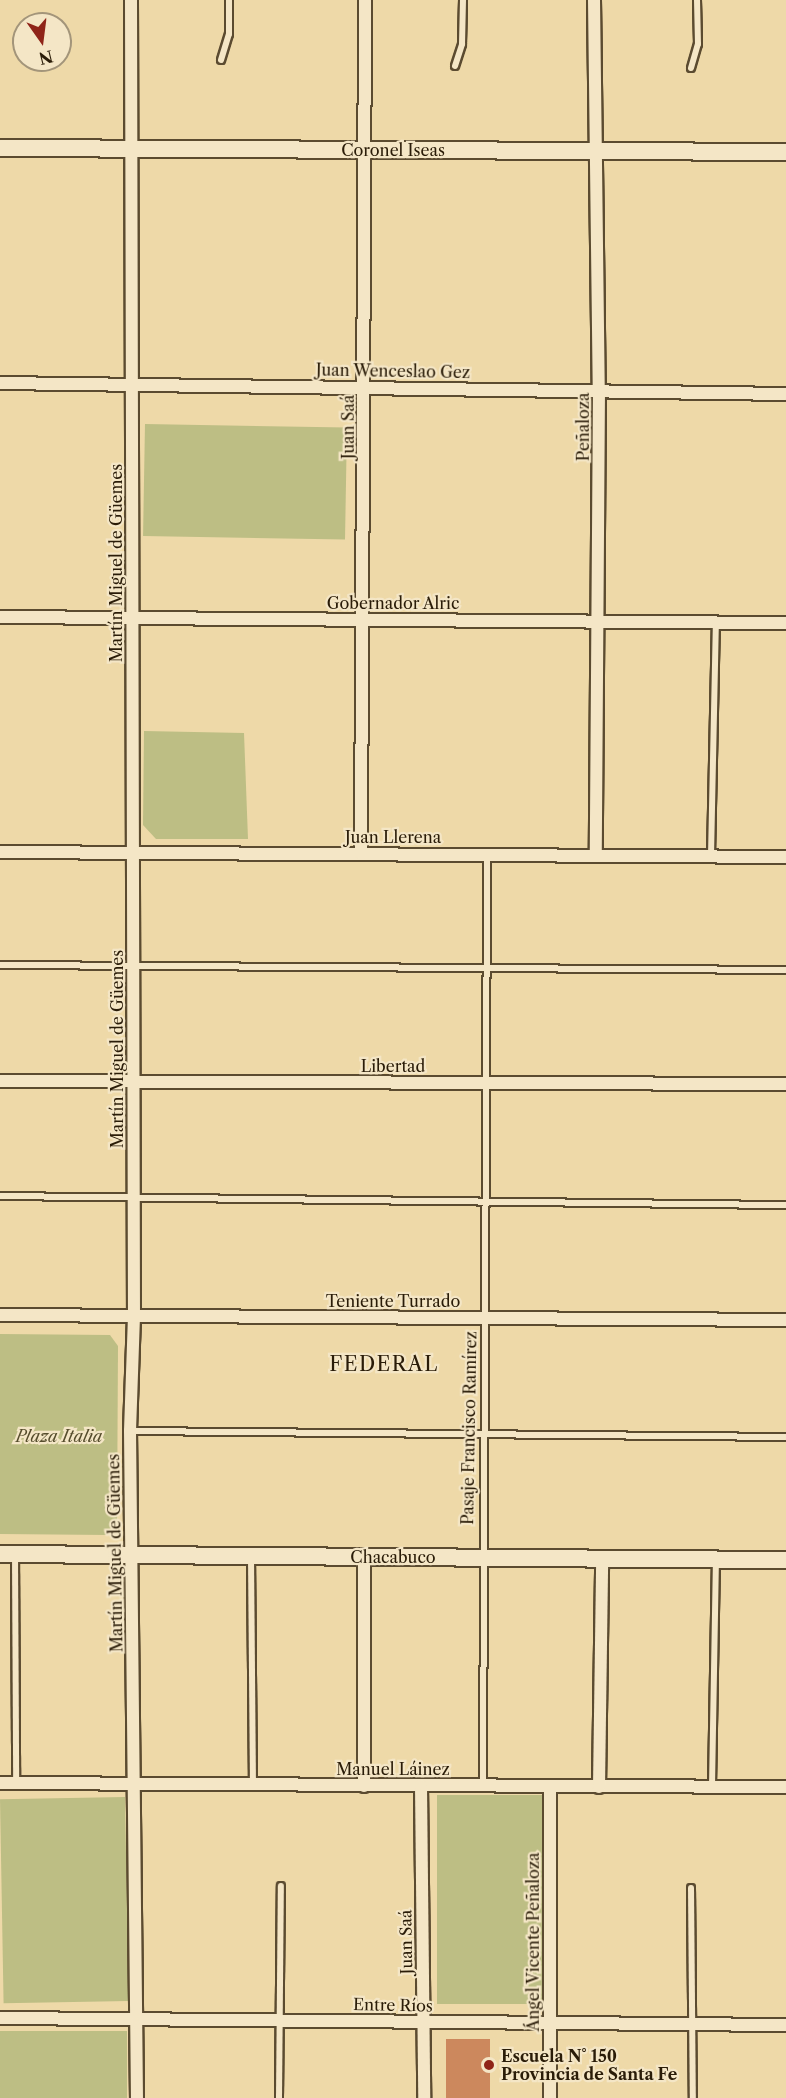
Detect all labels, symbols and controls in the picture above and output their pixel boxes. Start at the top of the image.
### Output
north arrow [12,12,72,72]
text: N [37,46,55,69]
street label: Coronel Iseas [341,140,445,160]
street label: Juan Wenceslao Gez [315,360,471,382]
street label: Peñaloza [573,393,593,461]
street label: Juan Saá [338,395,358,459]
street label: Martín Miguel de Güemes [106,464,126,662]
street label: Gobernador Alric [326,593,460,613]
street label: Juan Llerena [345,827,441,847]
street label: Martín Miguel de Güemes [107,950,127,1148]
street label: Libertad [361,1056,425,1076]
street label: Teniente Turrado [326,1291,460,1311]
street label: Pasaje Francisco Ramírez [458,1331,480,1525]
district label: FEDERAL [329,1352,439,1376]
park label: Plaza Italia [16,1426,102,1446]
street label: Martín Miguel de Güemes [104,1454,126,1652]
street label: Chacabuco [350,1547,436,1567]
street label: Manuel Láinez [336,1759,450,1779]
street label: Ángel Vicente Peñaloza [523,1852,543,2032]
street label: Juan Saá [396,1910,416,1974]
street label: Entre Ríos [353,1995,433,2015]
place label: Escuela N° 150 Provincia de Santa Fe [501,2046,678,2084]
marker: Escuela N° 150 Provincia de Santa Fe [482,2058,496,2072]

